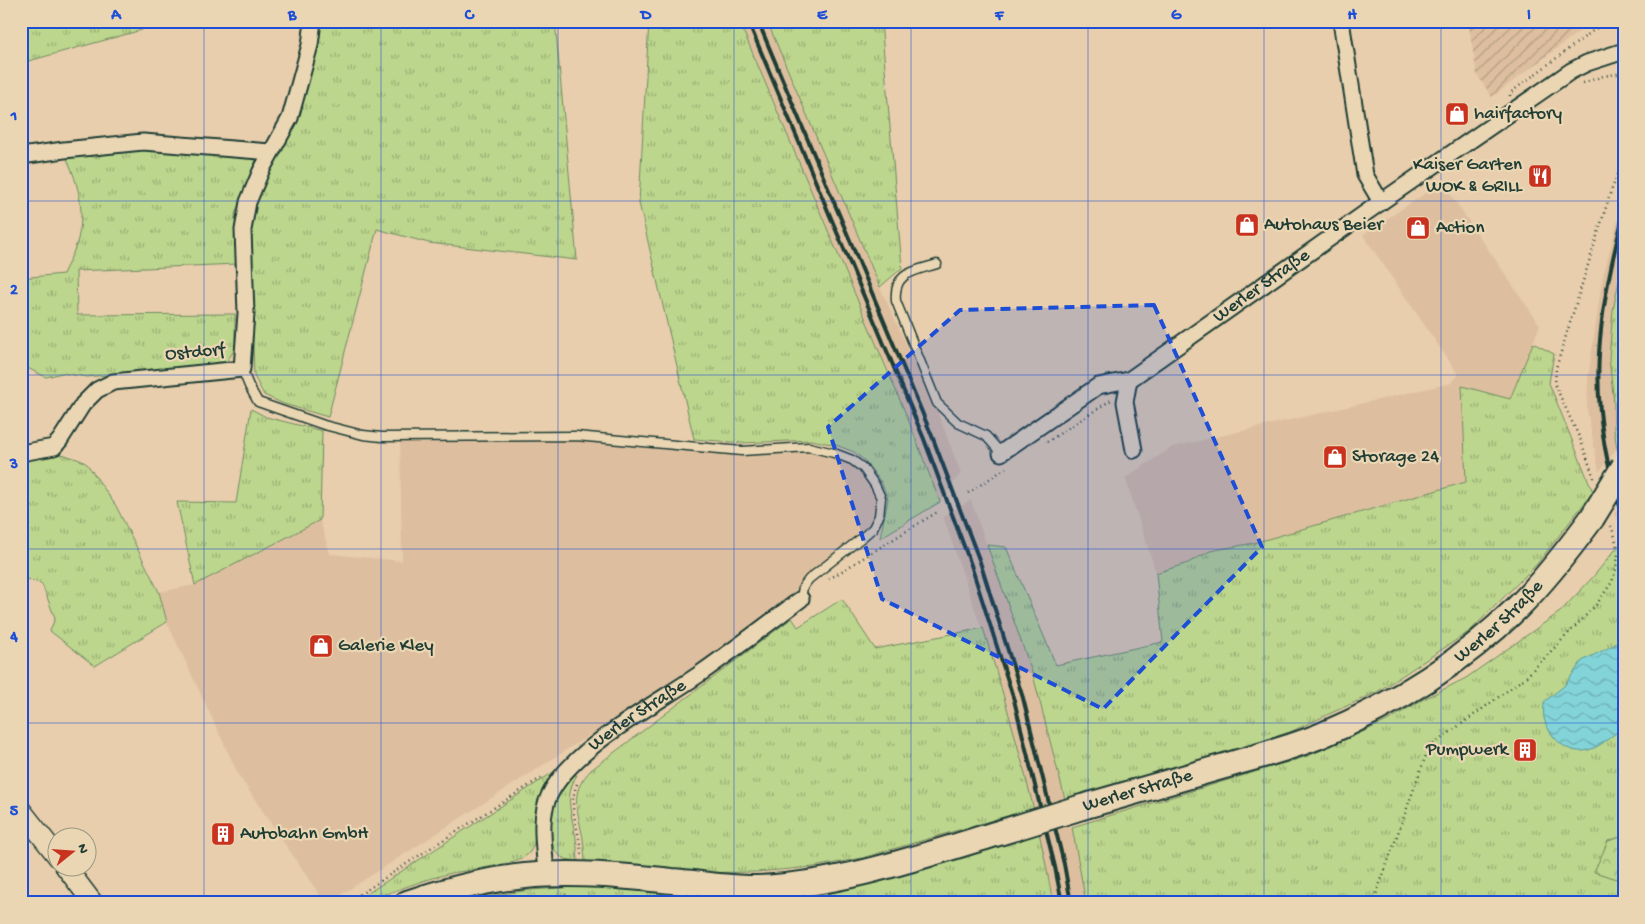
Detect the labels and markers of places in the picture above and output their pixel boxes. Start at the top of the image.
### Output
shop icon: hairfactory [1444,101,1470,127]
place label: hairfactory [1474,103,1563,126]
place label: Kaiser Garten WOK & GRILL [1413,154,1523,199]
restaurant icon: Kaiser Garten WOK & GRILL [1527,163,1553,189]
shop icon: Autohaus Beier [1234,212,1260,238]
place label: Autohaus Beier [1264,214,1385,237]
shop icon: Action [1405,215,1431,241]
place label: Action [1436,217,1484,240]
shop icon: Storage 24 [1322,444,1348,470]
place label: Storage 24 [1352,446,1439,469]
shop icon: Galerie Kley [308,633,334,659]
place label: Galerie Kley [338,635,434,658]
building icon: Pumpwerk [1512,737,1538,763]
place label: Pumpwerk [1425,739,1510,762]
building icon: Autobahn GmbH [210,821,236,847]
place label: Autobahn GmbH [240,823,369,846]

